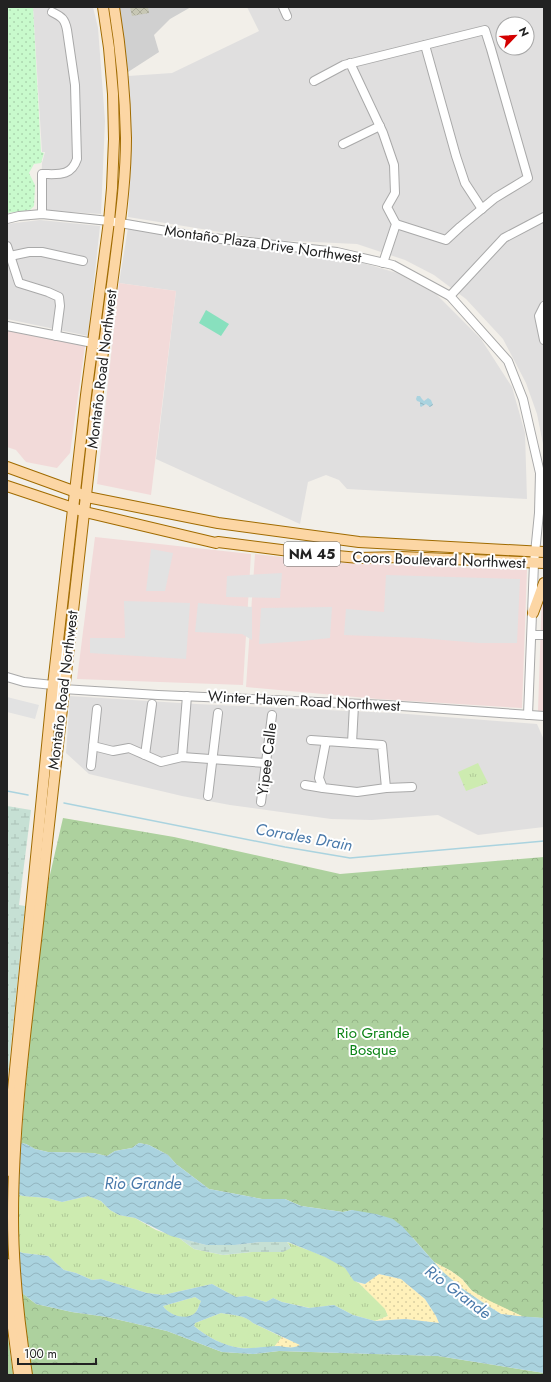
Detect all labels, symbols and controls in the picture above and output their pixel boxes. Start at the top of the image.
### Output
north arrow [495,16,535,56]
text: N [515,24,533,39]
street label: Montaño Plaza Drive Northwest [163,219,363,269]
street label: Montaño Road Northwest [81,288,123,450]
road number: NM 45 [284,542,340,566]
street label: Coors Boulevard Northwest [352,546,526,574]
street label: Montaño Road Northwest [42,609,84,771]
street label: Winter Haven Road Northwest [207,685,401,717]
street label: Yipee Calle [252,721,282,797]
water label: Corrales Drain [254,817,354,857]
park label: Rio Grande Bosque [336,1022,410,1061]
water label: Rio Grande [104,1172,182,1195]
water label: Rio Grande [420,1260,496,1324]
scale bar [18,1340,96,1366]
text: 100 m [24,1345,57,1363]

